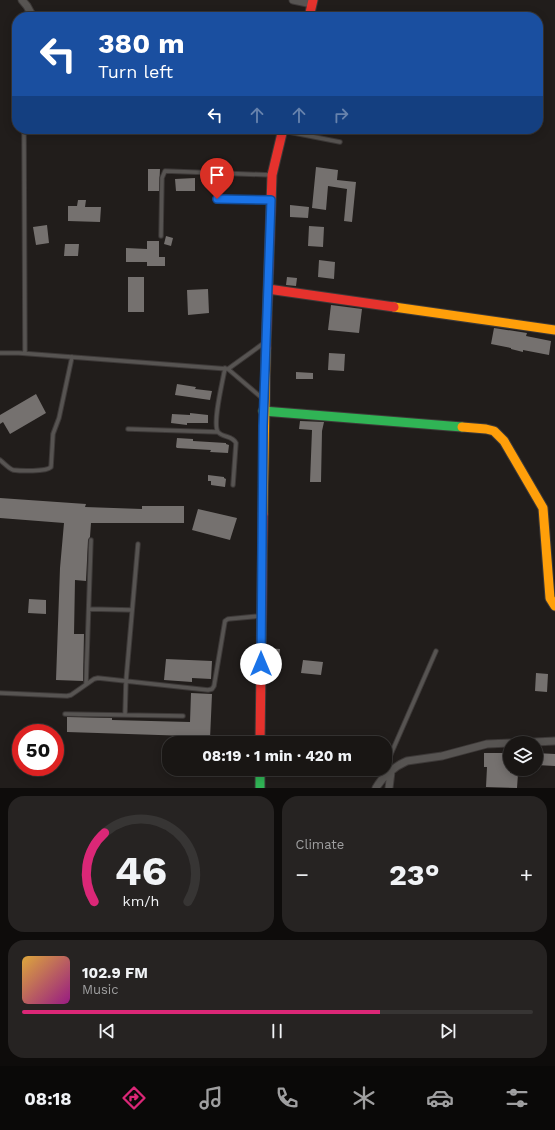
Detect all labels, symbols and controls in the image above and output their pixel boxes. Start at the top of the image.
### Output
text: 380 m [98,27,185,60]
icon: left [32,28,84,80]
text: Turn left [98,61,173,82]
icon: left [204,104,226,126]
icon: ahead [246,104,268,126]
icon: ahead [288,104,310,126]
icon: right [330,104,352,126]
pin [200,158,234,199]
icon: arrive [206,164,228,186]
position arrow [240,643,282,685]
speed limit sign: 50 [12,724,64,776]
map controls [503,736,543,776]
button: layers [503,736,543,776]
text: 08:19 · 1 min · 420 m [202,747,352,765]
text: Climate [296,837,344,852]
text: 46 [115,846,167,895]
text: 23° [389,857,440,892]
text: − [296,862,309,887]
text: + [520,862,533,887]
text: km/h [122,893,159,909]
text: 102.9 FM [82,964,148,982]
text: Music [82,982,119,997]
icon: previous [96,1020,118,1042]
icon: pause [266,1020,288,1042]
icon: next [437,1020,459,1042]
icon: directions [120,1084,148,1112]
icon: music [197,1084,225,1112]
icon: phone [273,1084,301,1112]
icon: climate [350,1084,378,1112]
icon: car [426,1084,454,1112]
icon: filters [503,1084,531,1112]
text: 08:18 [24,1088,72,1109]

